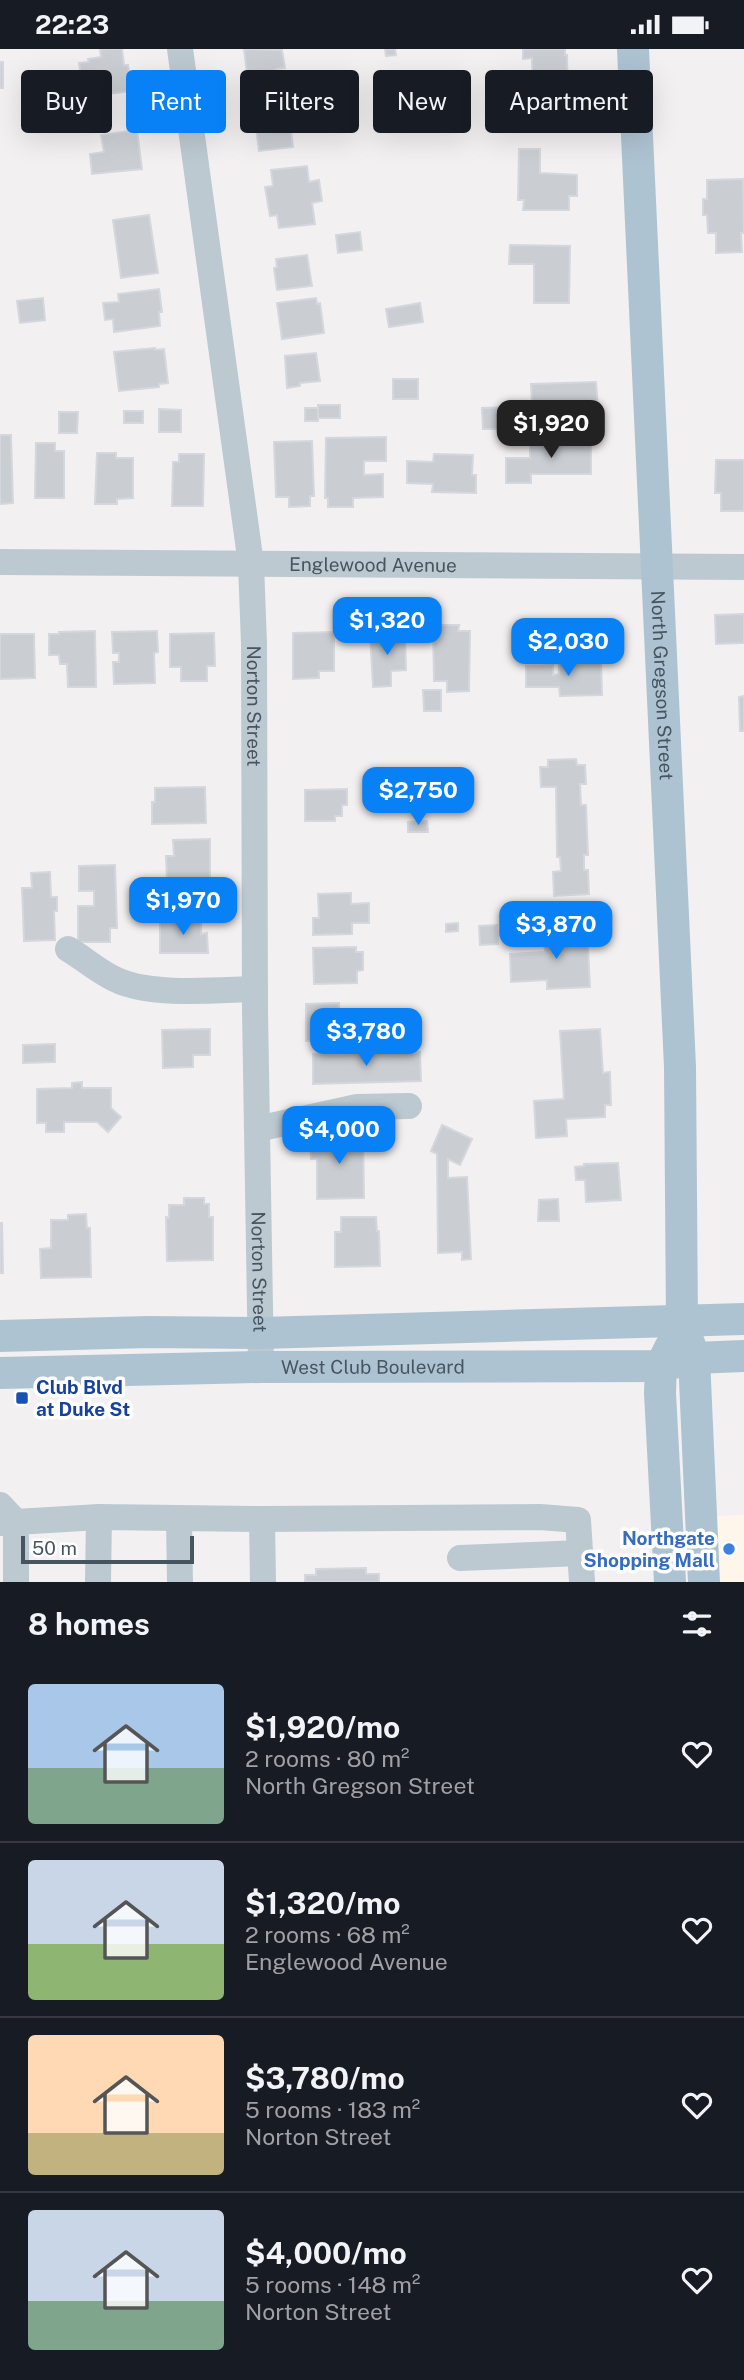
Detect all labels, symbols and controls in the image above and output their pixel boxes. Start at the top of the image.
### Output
text: 22:23 [35,9,109,40]
chip: Buy [21,70,112,133]
chip: Rent [126,70,226,133]
chip: Filters [240,70,359,133]
chip: New [373,70,471,133]
chip: Apartment [485,70,653,133]
pin: $1,920 [494,401,608,460]
text: $1,920 [513,409,589,436]
street label: Englewood Avenue [289,553,457,576]
street label: North Gregson Street [647,590,678,781]
pin: $1,320 [330,597,444,657]
text: $1,320 [349,606,425,633]
pin: $2,030 [511,619,625,678]
text: $2,030 [527,627,609,654]
street label: Norton Street [243,645,265,767]
pin: $2,750 [361,767,475,827]
text: $2,750 [378,776,458,803]
pin: $1,970 [126,877,240,937]
text: $1,970 [145,886,221,913]
pin: $3,870 [499,901,613,961]
text: $3,870 [515,910,597,937]
pin: $3,780 [309,1009,423,1068]
text: $3,780 [326,1017,406,1044]
pin: $4,000 [282,1107,396,1166]
text: $4,000 [298,1115,380,1142]
street label: Norton Street [247,1211,271,1333]
street label: West Club Boulevard [281,1355,465,1378]
place label: Club Blvd at Duke St [36,1376,130,1420]
marker: Club Blvd at Duke St [14,1390,30,1406]
place label: Northgate Shopping Mall [584,1527,715,1571]
scale bar [21,1533,194,1565]
text: 50 m [32,1537,77,1559]
marker: Northgate Shopping Mall [721,1541,737,1557]
icon: filters [678,1605,716,1643]
text: 8 homes [28,1606,150,1642]
text: $1,920/mo [245,1709,400,1745]
icon: home [84,1712,168,1796]
icon: heart [678,1735,716,1773]
text: 2 rooms · 80 m² [245,1745,410,1772]
text: North Gregson Street [245,1772,475,1799]
text: $1,320/mo [245,1885,400,1921]
icon: home [84,1888,168,1972]
icon: heart [678,1911,716,1949]
text: 2 rooms · 68 m² [245,1921,410,1948]
text: Englewood Avenue [245,1948,448,1975]
text: $3,780/mo [245,2060,405,2096]
icon: home [84,2063,168,2147]
icon: heart [678,2086,716,2124]
text: 5 rooms · 183 m² [245,2096,420,2123]
text: Norton Street [245,2123,392,2150]
text: $4,000/mo [245,2235,407,2271]
icon: home [84,2238,168,2322]
icon: heart [678,2261,716,2299]
text: 5 rooms · 148 m² [245,2271,420,2298]
text: Norton Street [245,2298,392,2325]

